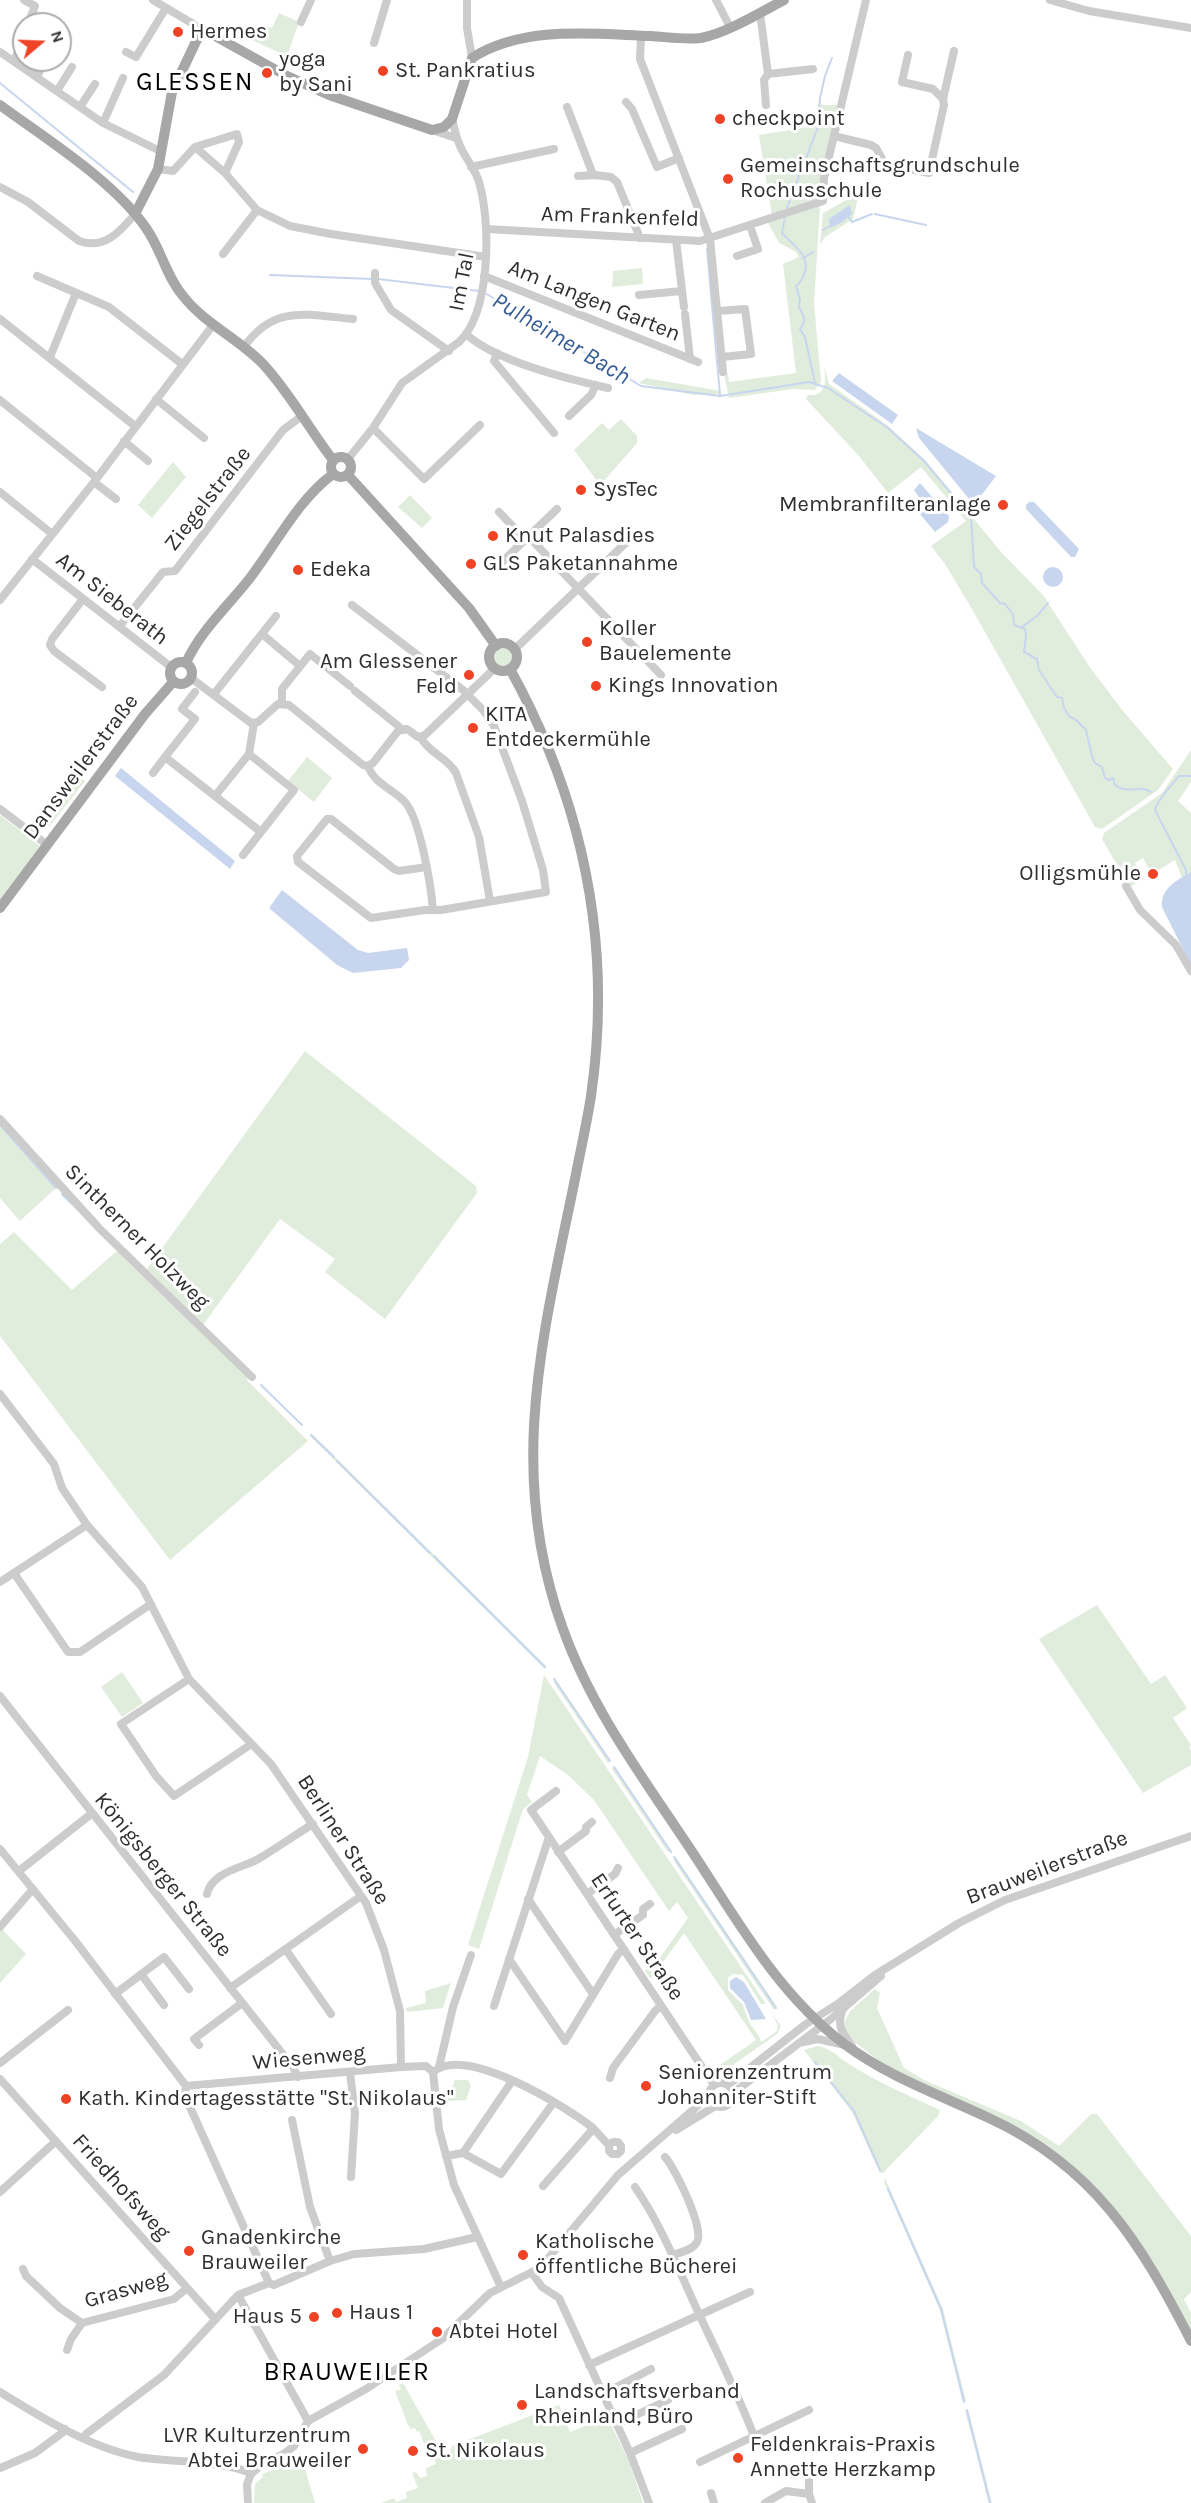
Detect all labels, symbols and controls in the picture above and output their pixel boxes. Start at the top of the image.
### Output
north arrow [12,12,72,72]
place label: Hermes [190,19,267,45]
marker: Hermes [171,25,185,39]
text: N [47,28,68,45]
place label: yoga by Sani [279,47,353,98]
place label: St. Pankratius [395,58,535,84]
marker: St. Pankratius [376,64,390,78]
marker: yoga by Sani [260,66,274,80]
district label: GLESSEN [136,67,254,99]
place label: checkpoint [732,106,845,132]
marker: checkpoint [713,112,727,126]
place label: Gemeinschaftsgrundschule Rochusschule [740,153,1020,204]
marker: Gemeinschaftsgrundschule Rochusschule [721,172,735,186]
street label: Am Frankenfeld [540,201,700,233]
street label: Im Tal [443,250,481,314]
street label: Am Langen Garten [504,254,684,348]
water label: Pulheimer Bach [487,286,635,392]
street label: Ziegelstraße [159,441,257,557]
place label: SysTec [593,477,658,503]
marker: SysTec [574,483,588,497]
place label: Membranfilteranlage [779,492,991,518]
marker: Membranfilteranlage [996,498,1010,512]
place label: Knut Palasdies [505,523,655,549]
marker: Knut Palasdies [486,529,500,543]
street label: Am Sieberath [50,547,174,651]
place label: GLS Paketannahme [483,551,678,577]
place label: Edeka [310,557,371,583]
marker: GLS Paketannahme [464,557,478,571]
marker: Edeka [291,563,305,577]
place label: Koller Bauelemente [599,616,732,668]
marker: Koller Bauelemente [580,635,594,649]
place label: Am Glessener Feld [320,649,457,700]
marker: Am Glessener Feld [462,668,476,682]
place label: Kings Innovation [608,673,778,699]
marker: Kings Innovation [589,679,603,693]
street label: Dansweilerstraße [18,689,144,845]
place label: KITA Entdeckermühle [485,702,651,754]
marker: KITA Entdeckermühle [466,721,480,735]
place label: Olligsmühle [1019,861,1141,887]
marker: Olligsmühle [1146,867,1160,881]
street label: Sintherner Holzweg [59,1159,215,1315]
street label: Berliner Straße [291,1770,395,1910]
street label: Königsberger Straße [88,1787,238,1963]
street label: Brauweilerstraße [962,1825,1132,1911]
street label: Erfurter Straße [585,1868,689,2006]
street label: Wiesenweg [251,2040,367,2076]
place label: Seniorenzentrum Johanniter-Stift [658,2060,832,2112]
marker: Seniorenzentrum Johanniter-Stift [639,2079,653,2093]
place label: Kath. Kindertagesstätte "St. Nikolaus" [78,2086,454,2112]
marker: Kath. Kindertagesstätte "St. Nikolaus" [59,2092,73,2106]
street label: Friedhofsweg [66,2128,176,2246]
place label: Gnadenkirche Brauweiler [201,2225,341,2276]
place label: Katholische öffentliche Bücherei [535,2229,738,2280]
marker: Gnadenkirche Brauweiler [182,2244,196,2258]
marker: Katholische öffentliche Bücherei [516,2248,530,2262]
street label: Grasweg [81,2266,171,2314]
place label: Haus 1 [349,2300,413,2326]
place label: Haus 5 [233,2304,302,2330]
marker: Haus 1 [330,2306,344,2320]
marker: Haus 5 [307,2310,321,2324]
place label: Abtei Hotel [449,2319,558,2345]
marker: Abtei Hotel [430,2325,444,2339]
district label: BRAUWEILER [264,2357,430,2389]
place label: Landschaftsverband Rheinland, Büro [534,2379,740,2430]
marker: Landschaftsverband Rheinland, Büro [515,2398,529,2412]
place label: LVR Kulturzentrum Abtei Brauweiler [163,2423,351,2474]
place label: Feldenkrais-Praxis Annette Herzkamp [750,2432,936,2484]
place label: St. Nikolaus [425,2438,545,2464]
marker: LVR Kulturzentrum Abtei Brauweiler [356,2442,370,2456]
marker: St. Nikolaus [406,2444,420,2458]
marker: Feldenkrais-Praxis Annette Herzkamp [731,2451,745,2465]

